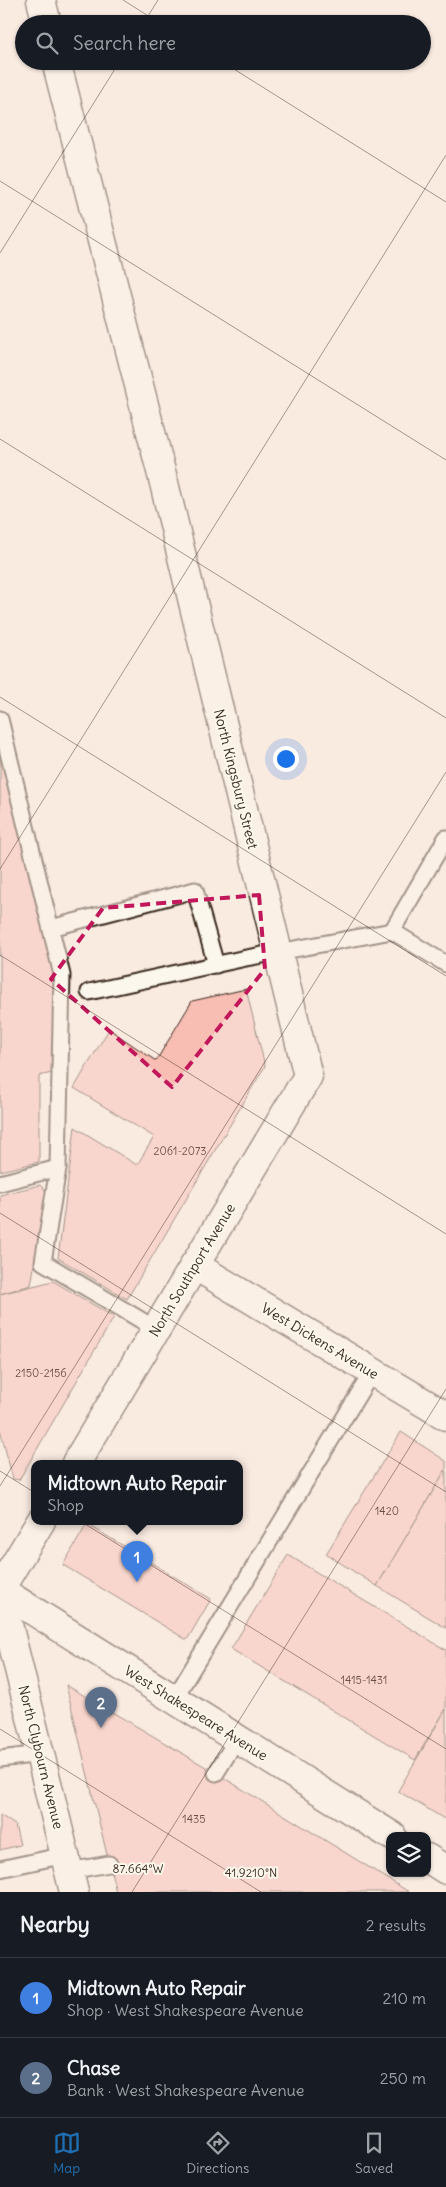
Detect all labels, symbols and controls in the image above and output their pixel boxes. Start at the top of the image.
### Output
search box [15,15,431,70]
icon: search [33,29,61,57]
text: Search here [73,31,176,55]
street label: North Kingsbury Street [210,707,262,851]
your location [273,746,299,772]
house number: 2061-2073 [153,1144,207,1158]
street label: North Southport Avenue [145,1200,239,1340]
street label: West Dickens Avenue [258,1299,382,1383]
house number: 2150-2156 [15,1366,67,1380]
popup [31,1460,243,1525]
text: Midtown Auto Repair [48,1471,226,1495]
text: Shop [48,1495,84,1515]
house number: 1420 [375,1504,399,1518]
pin: 1 [121,1541,153,1582]
street label: West Shakespeare Avenue [121,1661,271,1765]
house number: 1415-1431 [341,1673,387,1687]
street label: North Clybourn Avenue [14,1683,68,1831]
pin: 2 [85,1687,117,1728]
house number: 1435 [182,1812,206,1826]
map controls [386,1832,431,1877]
button: layers [386,1832,431,1877]
text: 87.664°W [113,1861,164,1876]
text: 41.9210°N [225,1865,277,1880]
text: Nearby [20,1911,90,1938]
text: 2 results [366,1915,426,1935]
text: Midtown Auto Repair [67,1976,246,2000]
text: 1 [33,1988,39,2008]
text: 210 m [383,1988,426,2008]
text: Shop · West Shakespeare Avenue [67,2000,304,2020]
text: Chase [67,2056,120,2080]
text: 2 [32,2068,40,2088]
text: 250 m [380,2068,426,2088]
text: Bank · West Shakespeare Avenue [67,2080,304,2100]
tab: Map [53,2129,81,2177]
tab: Directions [186,2129,249,2177]
tab: Saved [355,2129,393,2177]

